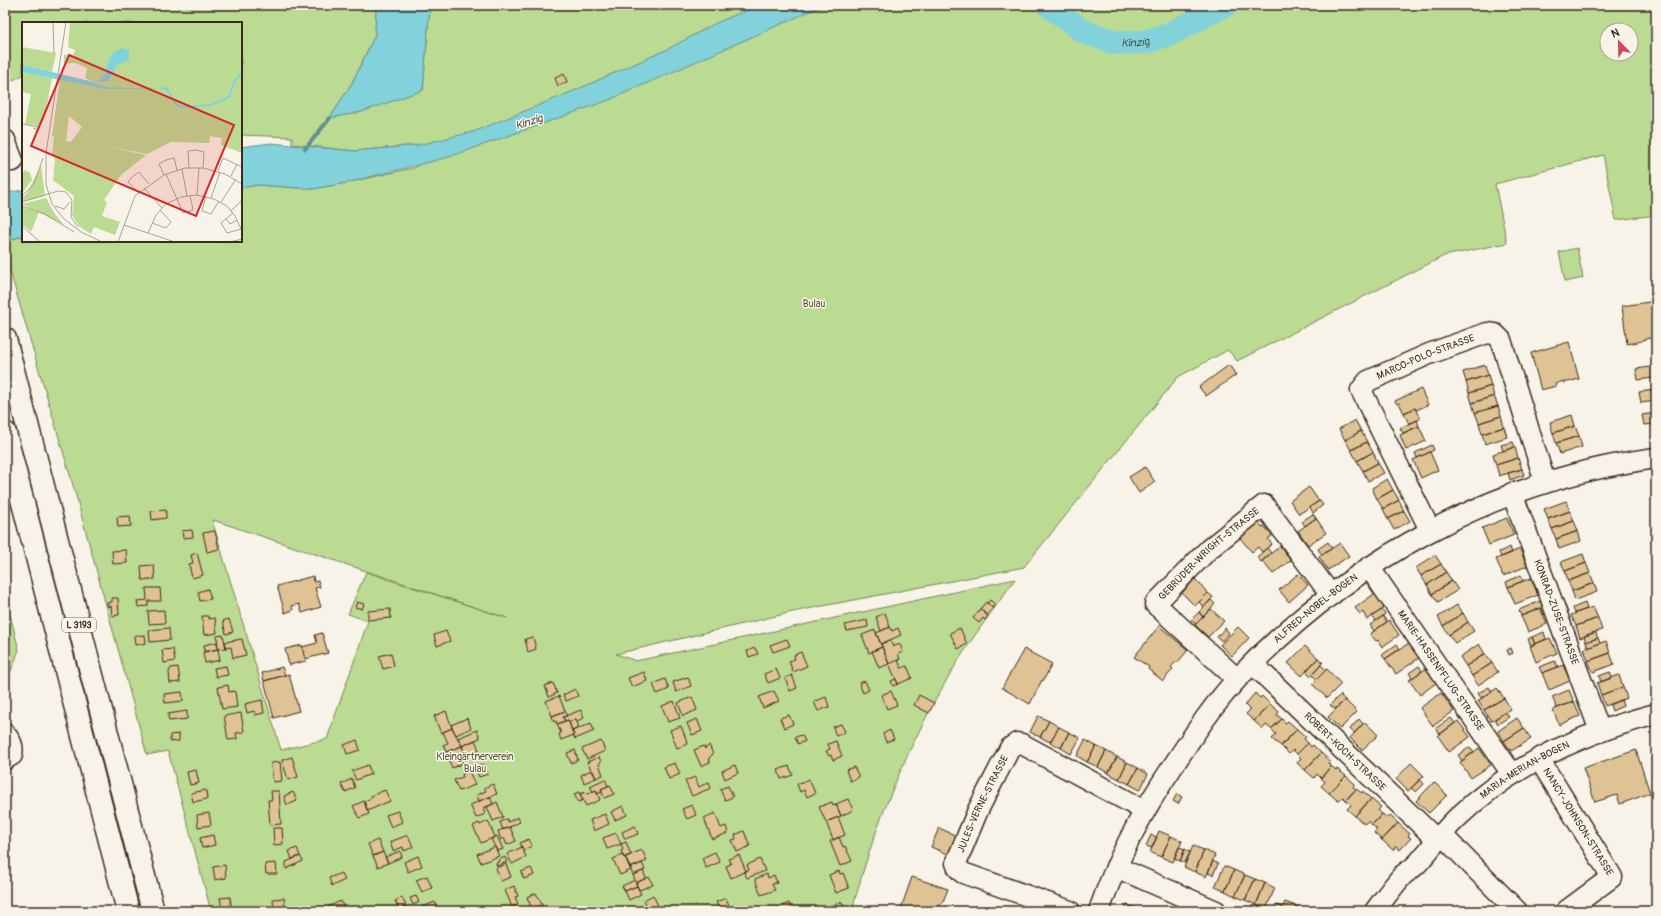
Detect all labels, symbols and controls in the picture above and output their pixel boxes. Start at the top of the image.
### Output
inset map [22,22,242,242]
north arrow [1599,22,1639,62]
text: N [1609,26,1622,41]
water label: Kinzig [1121,34,1152,49]
water label: Kinzig [514,111,546,132]
park label: Bulau [803,298,825,310]
street label: MARCO-POLO-STRASSE [1375,332,1476,382]
street label: GEBRÜDER-WRIGHT-STRASSE [1156,505,1262,603]
street label: KONRAD-ZUSE-STRASSE [1531,558,1581,666]
street label: ALFRED-NOBEL-BOGEN [1271,571,1360,646]
street label: MARIE-HASSENPFLUG-STRASSE [1395,608,1486,733]
road number: L 3193 [62,618,96,632]
street label: ROBERT-KOCH-STRASSE [1301,710,1388,794]
street label: MARIA-MERIAN-BOGEN [1478,739,1572,801]
park label: Kleingärtnerverein Bulau [436,751,514,775]
street label: JULES-VERNE-STRASSE [955,753,1011,854]
street label: NANCY-JOHNSON-STRASSE [1540,766,1616,878]

